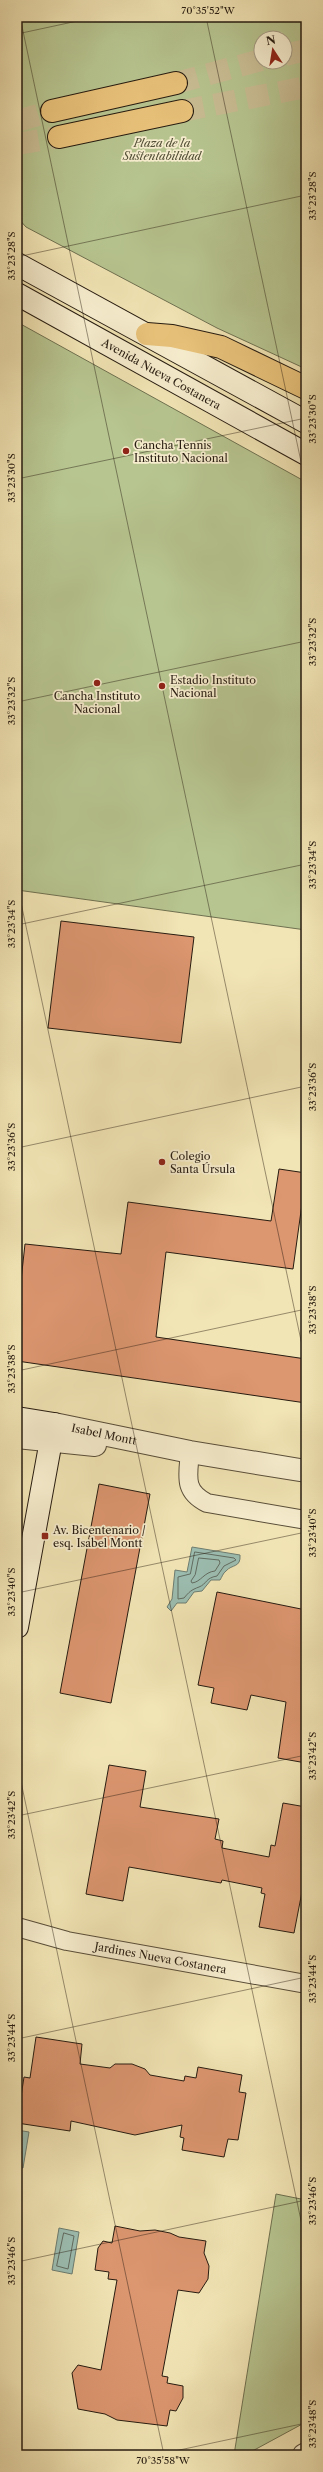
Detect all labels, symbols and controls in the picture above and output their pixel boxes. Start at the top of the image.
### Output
text: 70°35'52"W [181,4,236,17]
north arrow [253,30,293,70]
text: N [265,32,277,48]
park label: Plaza de la Sustentabilidad [122,136,203,163]
text: 33°23'28"S [306,171,319,221]
text: 33°23'28"S [5,231,18,281]
street label: Avenida Nueva Costanera [99,335,223,413]
text: 33°23'30"S [306,394,319,444]
place label: Cancha Tennis Instituto Nacional [134,438,228,465]
marker: Cancha Tennis Instituto Nacional [121,446,131,456]
text: 33°23'30"S [5,453,18,503]
text: 33°23'32"S [306,618,319,666]
place label: Estadio Instituto Nacional [170,673,256,700]
text: 33°23'32"S [5,677,18,725]
marker: Cancha Instituto Nacional [92,678,102,688]
marker: Estadio Instituto Nacional [157,681,167,691]
place label: Cancha Instituto Nacional [54,689,141,716]
text: 33°23'34"S [306,841,319,889]
text: 33°23'34"S [5,900,18,948]
text: 33°23'36"S [306,1063,319,1111]
text: 33°23'36"S [5,1123,18,1171]
place label: Colegio Santa Úrsula [170,1149,235,1176]
marker: Colegio Santa Úrsula [157,1157,167,1167]
text: 33°23'38"S [306,1286,319,1334]
text: 33°23'38"S [5,1345,18,1393]
street label: Isabel Montt [70,1421,138,1448]
text: 33°23'40"S [306,1508,319,1558]
place label: Av. Bicentenario / esq. Isabel Montt [52,1523,146,1550]
marker: Av. Bicentenario / esq. Isabel Montt [40,1531,50,1541]
text: 33°23'40"S [5,1567,18,1617]
text: 33°23'42"S [306,1732,319,1780]
text: 33°23'42"S [5,1791,18,1839]
street label: Jardines Nueva Costanera [91,1939,228,1977]
text: 33°23'44"S [306,1955,319,2003]
text: 33°23'44"S [5,2014,18,2062]
text: 33°23'46"S [306,2177,319,2225]
text: 33°23'46"S [5,2237,18,2285]
text: 33°23'48"S [306,2400,319,2448]
text: 70°35'58"W [136,2454,191,2467]

